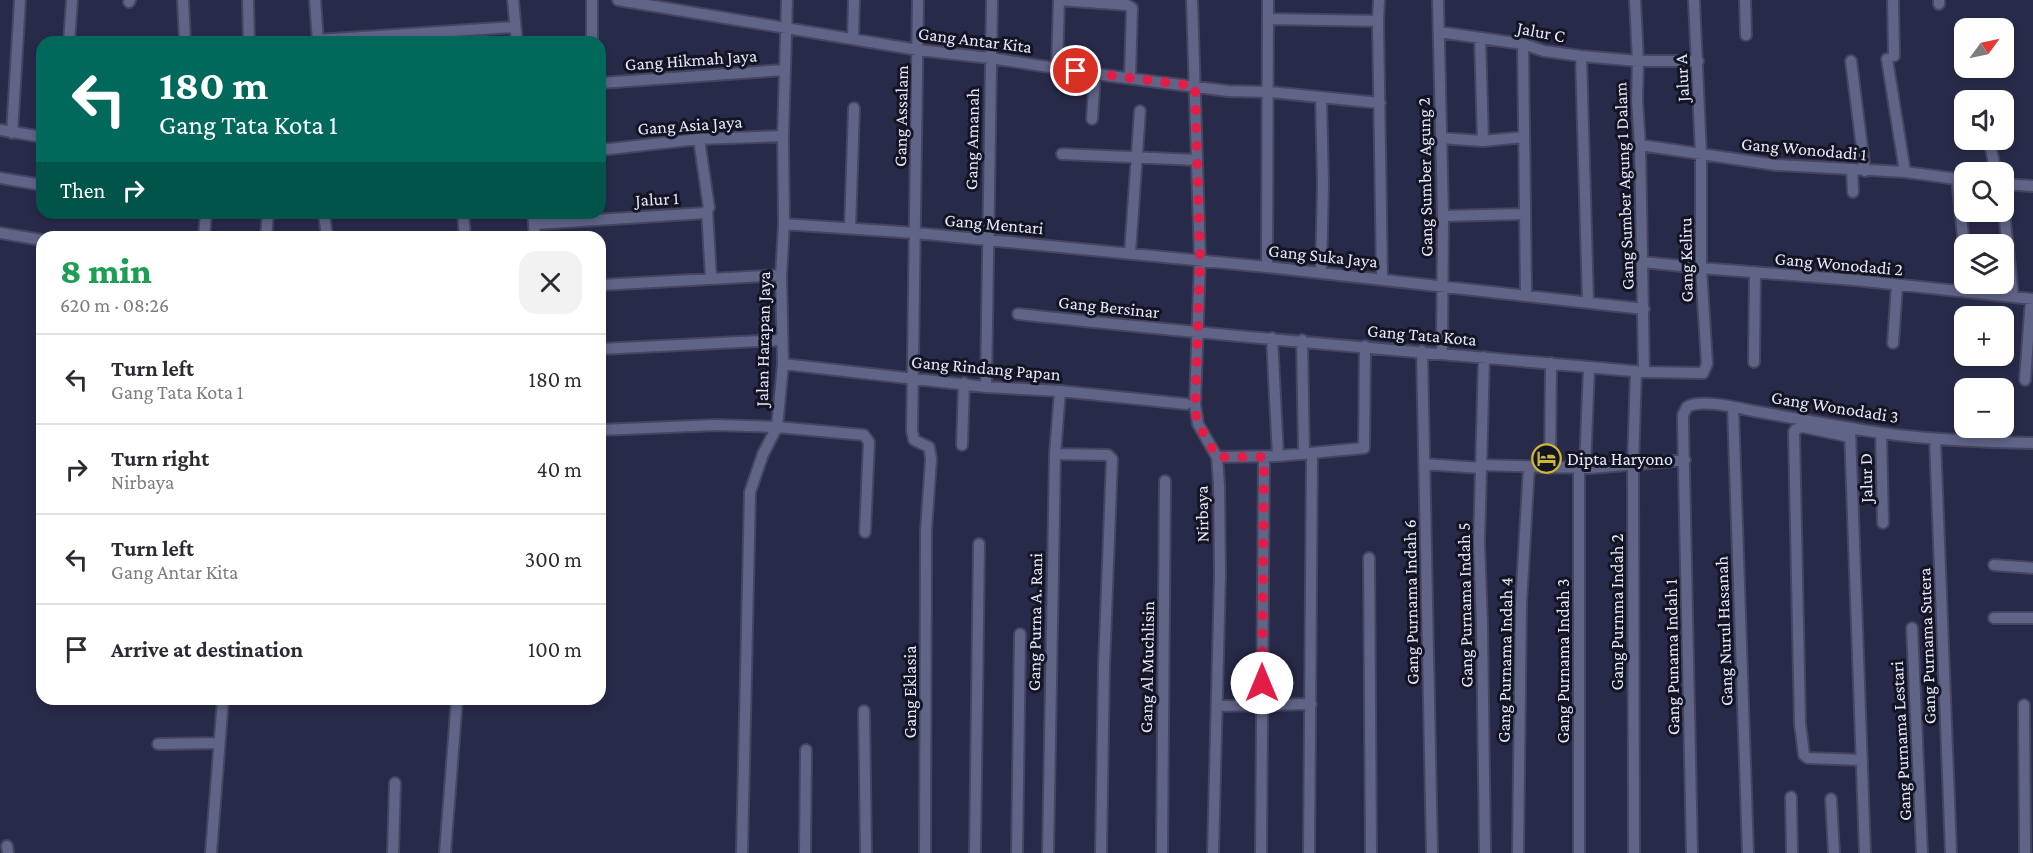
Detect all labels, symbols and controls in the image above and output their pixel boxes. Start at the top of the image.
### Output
street label: Jalur C [1513,17,1567,46]
north arrow [1954,18,2014,78]
map controls [1954,18,2014,438]
street label: Gang Antar Kita [917,23,1033,57]
street label: Gang Hikmah Jaya [624,45,758,75]
pin [1050,45,1101,96]
street label: Jalur A [1671,53,1693,104]
icon: arrive [1059,54,1092,87]
icon: left [60,60,138,138]
text: 180 m [159,61,268,108]
street label: Gang Assalam [890,64,912,167]
street label: Gang Sumber Agung 1 Dalam [1610,81,1638,290]
street label: Gang Amanah [961,87,983,190]
button: sound [1954,90,2014,150]
street label: Gang Sumber Agung 2 [1414,97,1436,257]
text: Gang Tata Kota 1 [159,110,338,140]
street label: Gang Asia Jaya [637,111,743,139]
street label: Gang Wonodadi 1 [1740,134,1868,164]
button: search [1954,162,2014,222]
icon: right [117,174,150,207]
text: Then [60,178,105,203]
street label: Jalur 1 [633,188,679,210]
street label: Gang Mentari [944,210,1045,238]
street label: Gang Keliru [1675,217,1697,303]
button: layers [1954,234,2014,294]
street label: Gang Suka Jaya [1267,240,1379,272]
street label: Gang Wonodadi 2 [1774,248,1904,280]
text: 8 min [60,251,152,291]
button: close [519,251,582,314]
street label: Jalan Harapan Jaya [752,271,774,409]
street label: Gang Bersinar [1057,292,1161,322]
text: 620 m · 08:26 [60,294,169,316]
button: + [1954,306,2014,366]
street label: Gang Tata Kota [1366,320,1478,350]
street label: Gang Rindang Papan [910,352,1062,385]
text: Turn left [111,356,194,381]
icon: left [60,363,93,396]
text: 180 m [529,367,582,392]
button: − [1954,378,2014,438]
text: Gang Tata Kota 1 [111,381,243,403]
street label: Gang Wonodadi 3 [1770,387,1900,427]
hotel icon: Dipta Haryono [1530,443,1562,475]
text: Turn right [111,446,209,471]
place label: Dipta Haryono [1567,449,1673,469]
icon: right [60,453,93,486]
street label: Jalur D [1856,453,1876,505]
text: 40 m [537,457,582,482]
text: Nirbaya [111,471,174,493]
street label: Nirbaya [1192,485,1212,543]
street label: Gang Purnama Indah 6 [1400,519,1422,685]
street label: Gang Purnama Indah 5 [1454,522,1476,688]
street label: Gang Purnma Indah 2 [1607,534,1627,690]
text: Turn left [111,536,194,561]
icon: left [60,543,93,576]
text: 300 m [525,547,582,572]
street label: Gang Purna A. Rani [1024,552,1046,691]
street label: Gang Nurul Hasanah [1711,555,1737,706]
text: Gang Antar Kita [111,561,238,583]
street label: Gang Purnama Sutera [1914,567,1940,725]
street label: Gang Purnama Indah 4 [1494,577,1516,743]
street label: Gang Purnama Indah 3 [1553,578,1573,744]
street label: Gang Punama Indah 1 [1661,579,1683,735]
street label: Gang Al Muchlisin [1136,600,1158,733]
icon: arrive [60,633,93,666]
text: Arrive at destination [111,637,303,662]
text: 100 m [528,637,582,662]
street label: Gang Eklasia [900,645,920,739]
position arrow [1230,651,1294,715]
street label: Gang Purnama Lestari [1887,660,1915,821]

